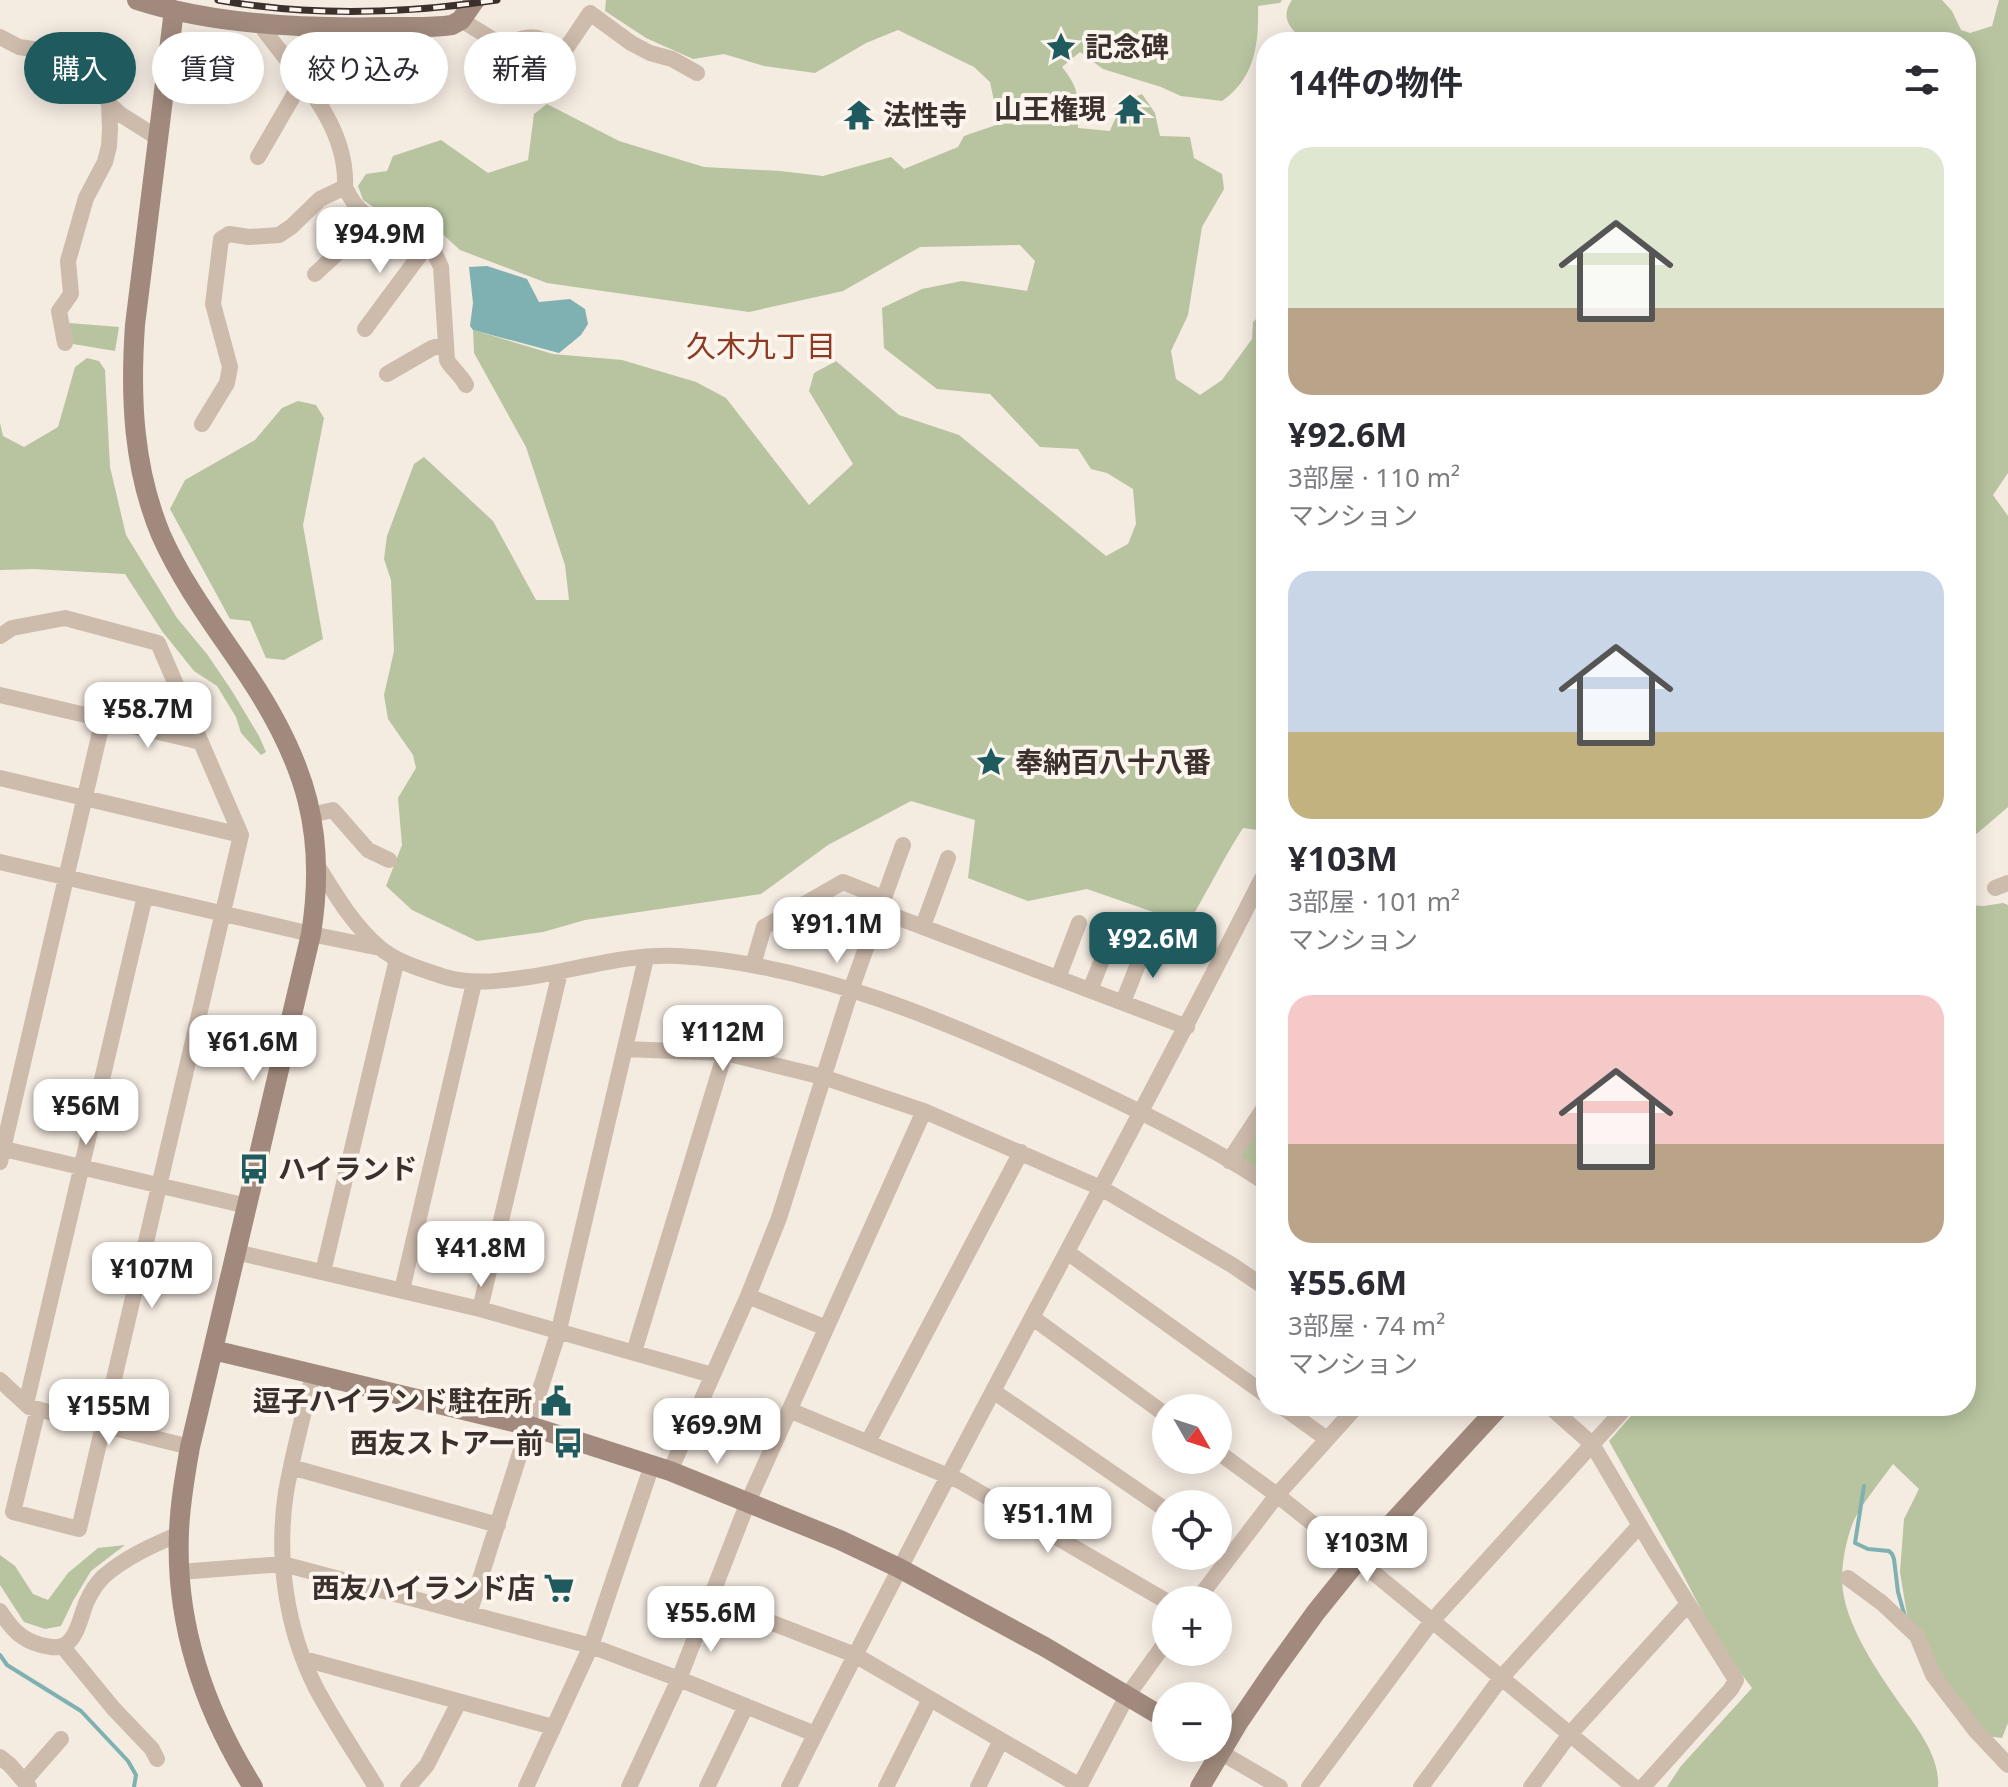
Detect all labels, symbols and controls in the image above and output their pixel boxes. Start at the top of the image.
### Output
place label: 記念碑 [1085,27,1169,65]
place icon: 記念碑 [1044,30,1078,64]
chip: 購入 [24,32,136,104]
chip: 賃貸 [152,32,264,104]
chip: 絞り込み [280,32,448,104]
chip: 新着 [464,32,576,104]
icon: filters [1900,58,1944,102]
text: 14件の物件 [1288,59,1463,105]
place label: 山王権現 [994,89,1106,127]
temple icon: 山王権現 [1113,92,1147,126]
place label: 法性寺 [883,95,967,133]
temple icon: 法性寺 [842,98,876,132]
icon: home [1544,199,1688,343]
pin: ¥94.9M [315,207,445,275]
text: ¥94.9M [334,215,426,251]
district label: 久木九丁目 [686,325,836,366]
text: ¥92.6M [1288,411,1407,457]
text: 3部屋 · 110 m² [1288,459,1460,495]
text: マンション [1288,497,1418,533]
icon: home [1544,623,1688,767]
pin: ¥58.7M [83,682,213,750]
text: ¥58.7M [102,690,194,726]
place label: 奉納百八十八番 [1015,742,1211,780]
place icon: 奉納百八十八番 [974,745,1008,779]
text: ¥103M [1288,835,1398,881]
text: 3部屋 · 101 m² [1288,883,1460,919]
pin: ¥91.1M [772,897,902,965]
text: ¥91.1M [791,905,883,941]
pin: ¥92.6M [1088,912,1218,980]
text: ¥92.6M [1107,920,1199,956]
text: マンション [1288,921,1418,957]
pin: ¥112M [667,1005,779,1073]
text: ¥112M [681,1013,765,1049]
pin: ¥61.6M [188,1015,318,1083]
text: ¥61.6M [207,1023,299,1059]
icon: home [1544,1047,1688,1191]
pin: ¥56M [39,1079,133,1147]
text: ¥56M [51,1087,121,1123]
place label: ハイランド [278,1149,417,1187]
bus stop icon: ハイランド [237,1152,271,1186]
pin: ¥41.8M [416,1221,546,1289]
text: ¥41.8M [435,1229,527,1265]
pin: ¥107M [96,1242,208,1310]
text: ¥107M [110,1250,194,1286]
text: ¥55.6M [1288,1259,1407,1305]
text: 3部屋 · 74 m² [1288,1307,1445,1343]
text: マンション [1288,1345,1418,1381]
pin: ¥155M [53,1379,165,1447]
place label: 逗子ハイランド駐在所 [253,1381,532,1419]
public building icon: 逗子ハイランド駐在所 [539,1384,573,1418]
text: ¥155M [67,1387,151,1423]
north arrow [1152,1394,1232,1474]
map controls [1152,1394,1232,1762]
pin: ¥69.9M [652,1398,782,1466]
text: ¥69.9M [671,1406,763,1442]
place label: 西友ストアー前 [350,1423,544,1461]
bus stop icon: 西友ストアー前 [551,1426,585,1460]
pin: ¥51.1M [983,1487,1113,1555]
button: locate [1152,1490,1232,1570]
text: ¥51.1M [1002,1495,1094,1531]
pin: ¥103M [1311,1516,1423,1584]
text: ¥103M [1325,1524,1409,1560]
place label: 西友ハイランド店 [312,1568,535,1606]
supermarket icon: 西友ハイランド店 [542,1571,576,1605]
pin: ¥55.6M [646,1586,776,1654]
button: + [1152,1586,1232,1666]
text: ¥55.6M [665,1594,757,1630]
button: − [1152,1682,1232,1762]

